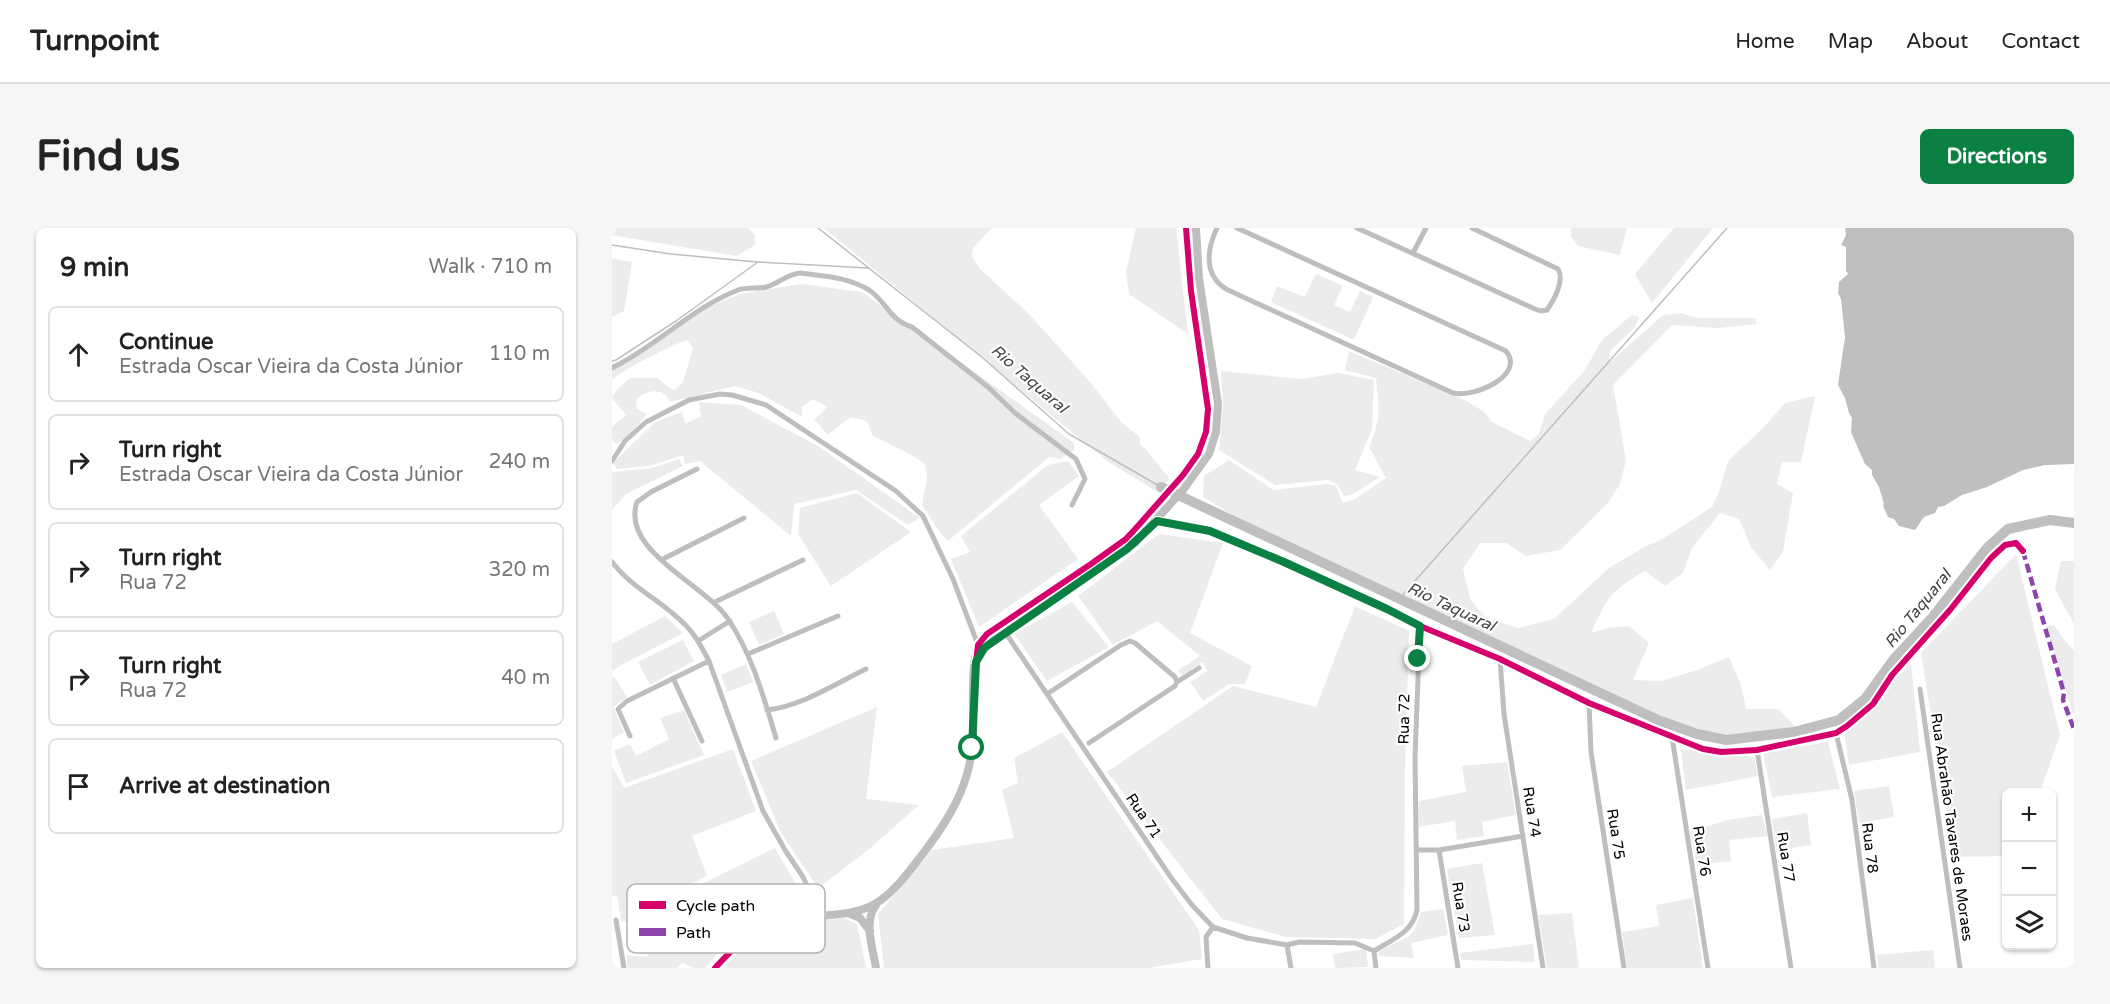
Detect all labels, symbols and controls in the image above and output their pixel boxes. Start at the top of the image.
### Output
text: Turnpoint [30,24,159,58]
text: Home [1735,29,1795,54]
text: Map [1828,29,1873,54]
text: About [1906,29,1968,54]
text: Contact [2001,29,2080,54]
button: Directions [1920,129,2074,184]
text: Find us [36,131,180,182]
text: 9 min [60,252,129,283]
text: Walk · 710 m [429,255,552,279]
text: Continue [119,329,214,355]
icon: ahead [62,338,95,371]
water label: Rio Taquaral [987,340,1073,419]
text: 110 m [489,342,550,366]
text: Estrada Oscar Vieira da Costa Júnior [119,355,463,379]
text: Turn right [119,437,221,463]
icon: right [62,446,95,479]
text: 240 m [489,450,550,474]
text: Estrada Oscar Vieira da Costa Júnior [119,463,463,487]
text: Turn right [119,545,221,571]
icon: right [62,554,95,587]
text: 320 m [489,558,550,582]
water label: Rio Taquaral [1880,564,1957,652]
text: Rua 72 [119,571,187,595]
water label: Rio Taquaral [1404,578,1500,637]
route end [1404,645,1430,671]
text: Turn right [119,653,221,679]
icon: right [62,662,95,695]
text: 40 m [501,666,550,690]
text: Rua 72 [119,679,187,703]
street label: Rua 72 [1395,693,1413,745]
street label: Rua Abrahão Tavares de Moraes [1927,712,1977,942]
route start [958,734,984,760]
icon: arrive [62,770,95,803]
text: Arrive at destination [119,773,330,799]
street label: Rua 74 [1519,785,1545,839]
map controls [2002,788,2056,950]
button: + [2002,788,2056,842]
street label: Rua 71 [1122,790,1166,842]
street label: Rua 75 [1603,807,1629,861]
street label: Rua 78 [1858,822,1882,874]
street label: Rua 76 [1689,824,1715,878]
street label: Rua 77 [1773,830,1799,884]
button: − [2002,842,2056,896]
street label: Rua 73 [1448,880,1474,934]
legend [627,884,825,953]
text: Cycle path [676,896,755,916]
button: layers [2002,896,2056,950]
text: Path [676,923,711,943]

